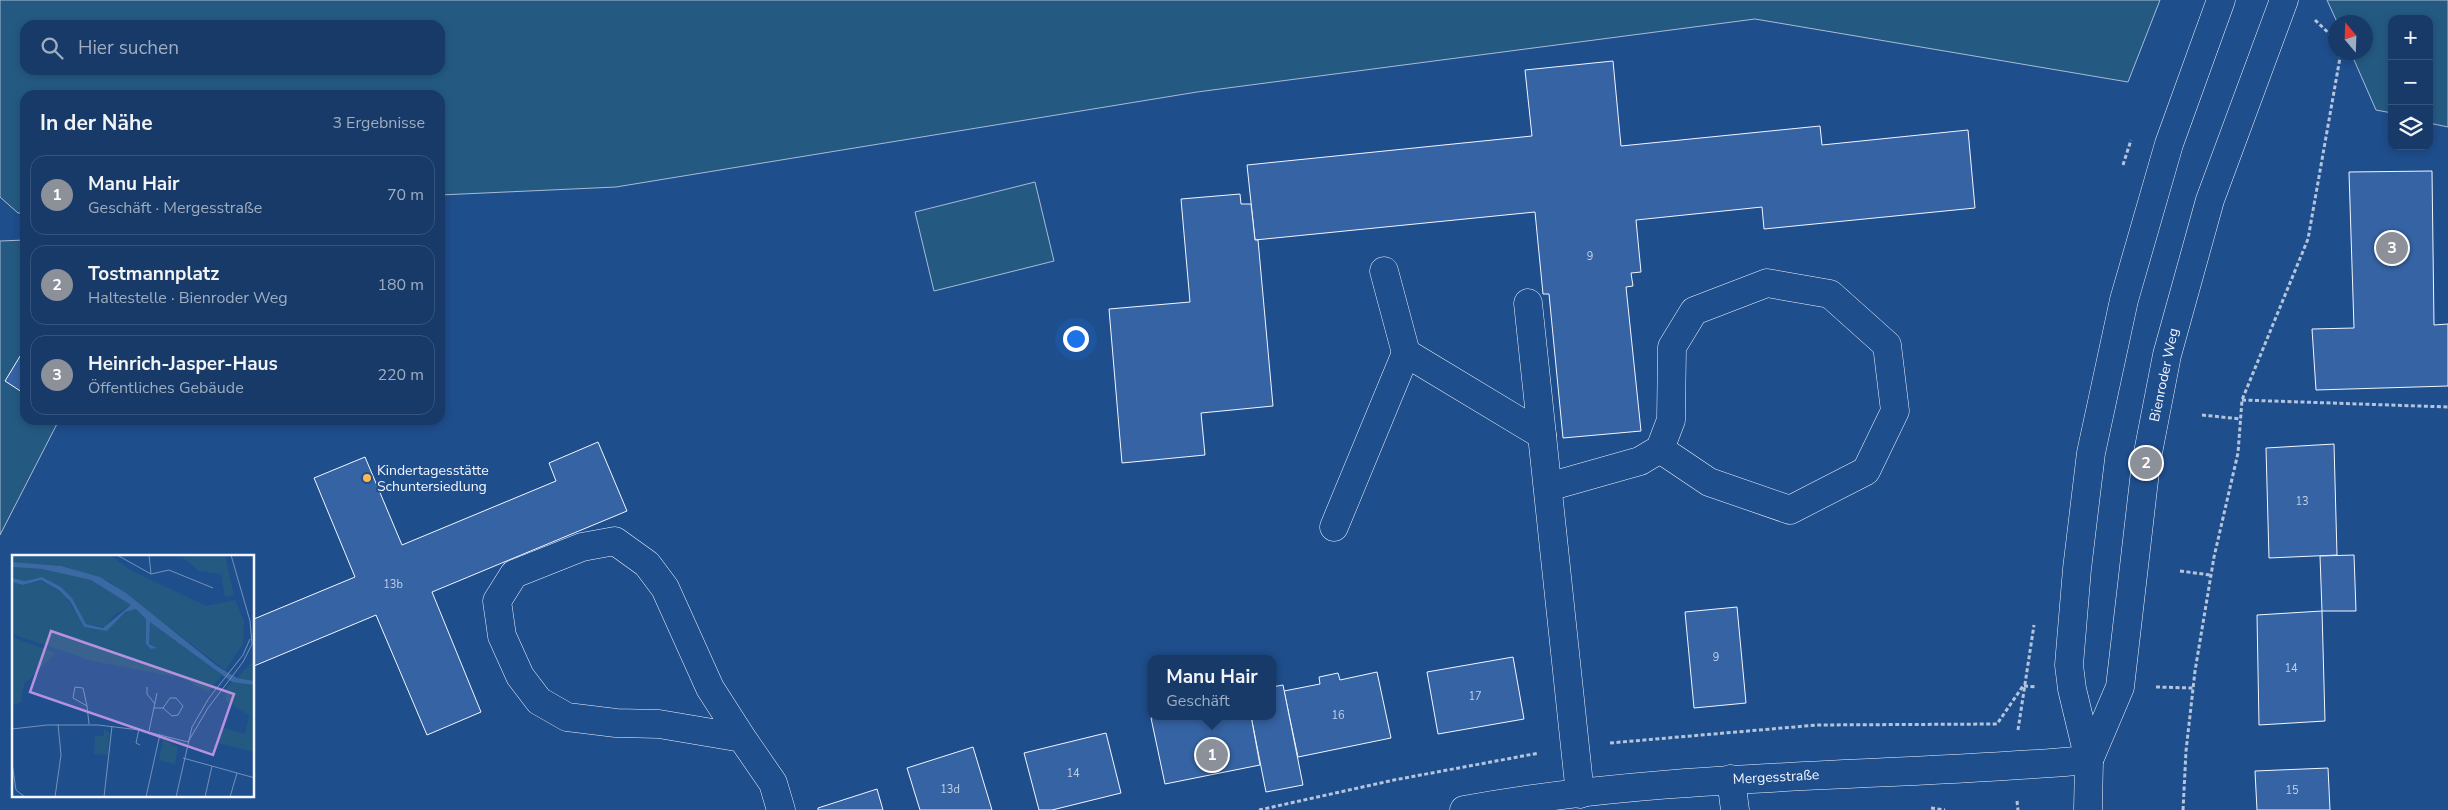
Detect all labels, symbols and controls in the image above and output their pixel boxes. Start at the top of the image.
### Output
north arrow [2328,15,2373,60]
map controls [2388,15,2433,150]
button: + [2388,15,2433,60]
search box [20,20,445,75]
icon: search [38,34,66,62]
text: Hier suchen [78,35,179,61]
button: − [2388,60,2433,105]
button: layers [2388,105,2433,150]
text: In der Nähe [40,109,153,137]
text: 3 Ergebnisse [332,112,425,134]
text: Manu Hair [88,171,180,197]
text: 1 [52,184,62,206]
text: 70 m [387,184,424,206]
text: Geschäft · Mergesstraße [88,197,262,219]
pin: 3 [2376,229,2408,267]
house number: 9 [1587,249,1593,264]
text: Tostmannplatz [88,261,219,287]
text: 2 [52,274,62,296]
text: 180 m [377,274,424,296]
text: Haltestelle · Bienroder Weg [88,287,288,309]
your location [1063,326,1089,352]
street label: Bienroder Weg [2145,326,2183,424]
text: Heinrich-Jasper-Haus [88,351,278,377]
text: 3 [52,364,62,386]
text: 220 m [377,364,424,386]
text: Öffentliches Gebäude [88,377,244,399]
pin: 2 [2130,444,2162,482]
place label: Kindertagesstätte Schuntersiedlung [377,461,489,496]
marker: Kindertagesstätte Schuntersiedlung [361,472,373,484]
house number: 13 [2295,494,2309,509]
inset map [12,555,255,798]
house number: 13b [383,577,403,592]
house number: 9 [1713,650,1719,665]
popup [1148,655,1276,720]
house number: 14 [2284,661,2298,676]
text: Manu Hair [1166,664,1258,690]
house number: 17 [1468,689,1482,704]
text: Geschäft [1166,690,1230,712]
house number: 16 [1331,708,1345,723]
pin: 1 [1196,736,1228,774]
street label: Mergesstraße [1732,765,1820,789]
house number: 14 [1066,766,1080,781]
house number: 13d [940,782,960,797]
house number: 15 [2285,783,2299,798]

